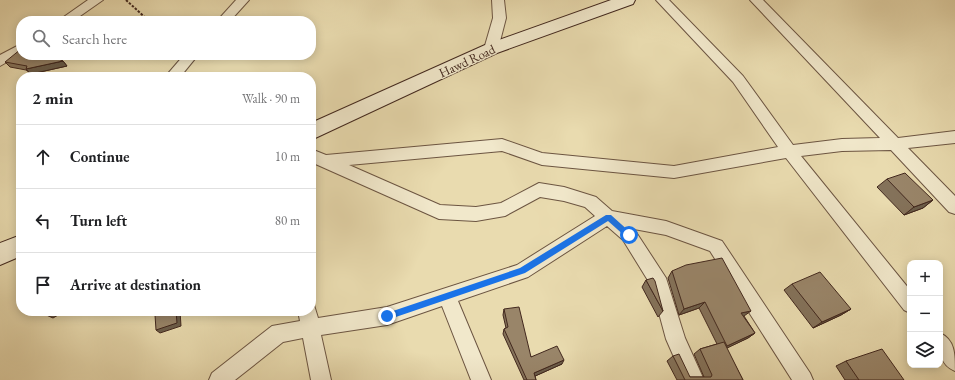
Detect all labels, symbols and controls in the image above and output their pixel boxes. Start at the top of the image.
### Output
search box [16,16,316,60]
icon: search [30,27,52,49]
text: Search here [62,29,127,48]
street label: Hawd Road [436,40,498,81]
text: 2 min [32,87,73,109]
text: Walk · 90 m [242,90,300,107]
icon: ahead [32,146,54,168]
text: Continue [70,147,130,166]
text: 10 m [275,148,300,165]
icon: left [32,210,54,232]
text: Turn left [70,211,127,230]
text: 80 m [275,212,300,229]
route start [620,226,638,244]
map controls [907,260,943,368]
button: + [907,260,943,296]
icon: arrive [32,274,54,296]
text: Arrive at destination [70,275,201,294]
button: − [907,296,943,332]
route end [378,307,396,325]
button: layers [907,332,943,368]

